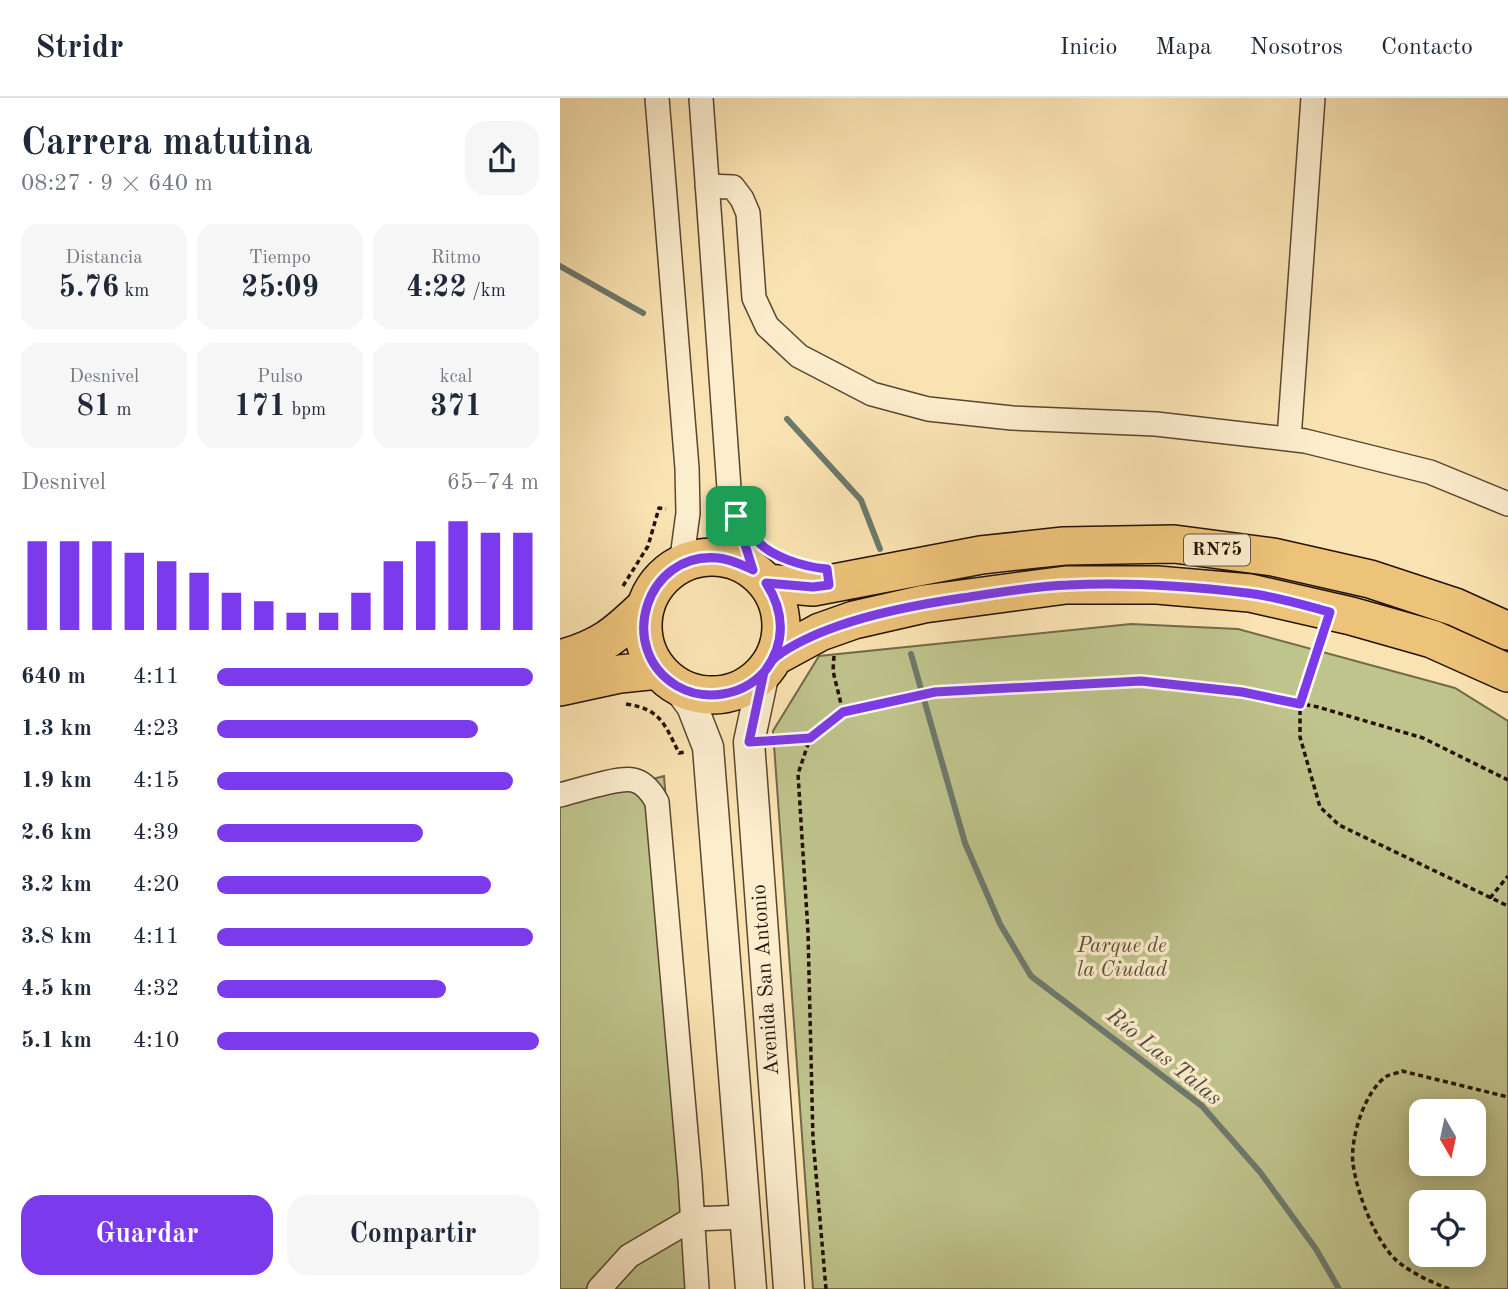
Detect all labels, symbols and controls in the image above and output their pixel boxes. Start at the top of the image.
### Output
text: Stridr [35,32,124,65]
text: Inicio [1060,36,1118,60]
text: Mapa [1156,36,1212,60]
text: Nosotros [1250,36,1343,60]
text: Contacto [1381,36,1473,60]
button: share [465,121,539,195]
text: Carrera matutina [21,125,313,163]
text: 08:27 · 9 × 640 m [21,172,213,195]
text: Distancia [65,249,143,268]
text: Tiempo [249,249,311,268]
text: Ritmo [431,249,481,268]
text: 5.76 [59,273,119,303]
text: 25:09 [241,273,319,303]
text: 4:22 [406,273,467,303]
text: km [119,282,149,301]
text: /km [467,282,506,301]
text: Desnivel [69,368,139,387]
text: Pulso [257,368,303,387]
text: kcal [440,368,472,387]
text: 81 [76,392,111,422]
text: 171 [234,392,286,422]
text: 371 [430,392,482,422]
text: m [111,401,132,420]
text: bpm [286,401,326,420]
text: Desnivel [21,471,106,494]
text: 65–74 m [447,471,539,494]
pin [706,486,766,546]
icon: arrive [717,497,755,535]
road number: RN75 [1184,534,1250,565]
text: 640 m [21,665,86,688]
text: 4:11 [133,665,179,688]
text: 1.3 km [21,717,92,740]
text: 4:23 [133,717,179,740]
text: 1.9 km [21,769,92,792]
text: 4:15 [133,769,179,792]
text: 2.6 km [21,821,92,844]
text: 4:39 [133,821,179,844]
text: 3.2 km [21,873,92,896]
text: 4:20 [133,873,179,896]
street label: Avenida San Antonio [749,884,783,1076]
text: 3.8 km [21,925,92,948]
text: 4:11 [133,925,179,948]
park label: Parque de la Ciudad [1076,936,1168,981]
text: 4.5 km [21,977,92,1000]
text: 4:32 [133,977,179,1000]
water label: Río Las Talas [1101,1003,1226,1110]
text: 5.1 km [21,1029,92,1052]
text: 4:10 [133,1029,179,1052]
north arrow [1409,1099,1486,1176]
map controls [1409,1099,1486,1267]
button: locate [1409,1190,1486,1267]
button: Guardar [21,1195,273,1275]
button: Compartir [287,1195,539,1275]

